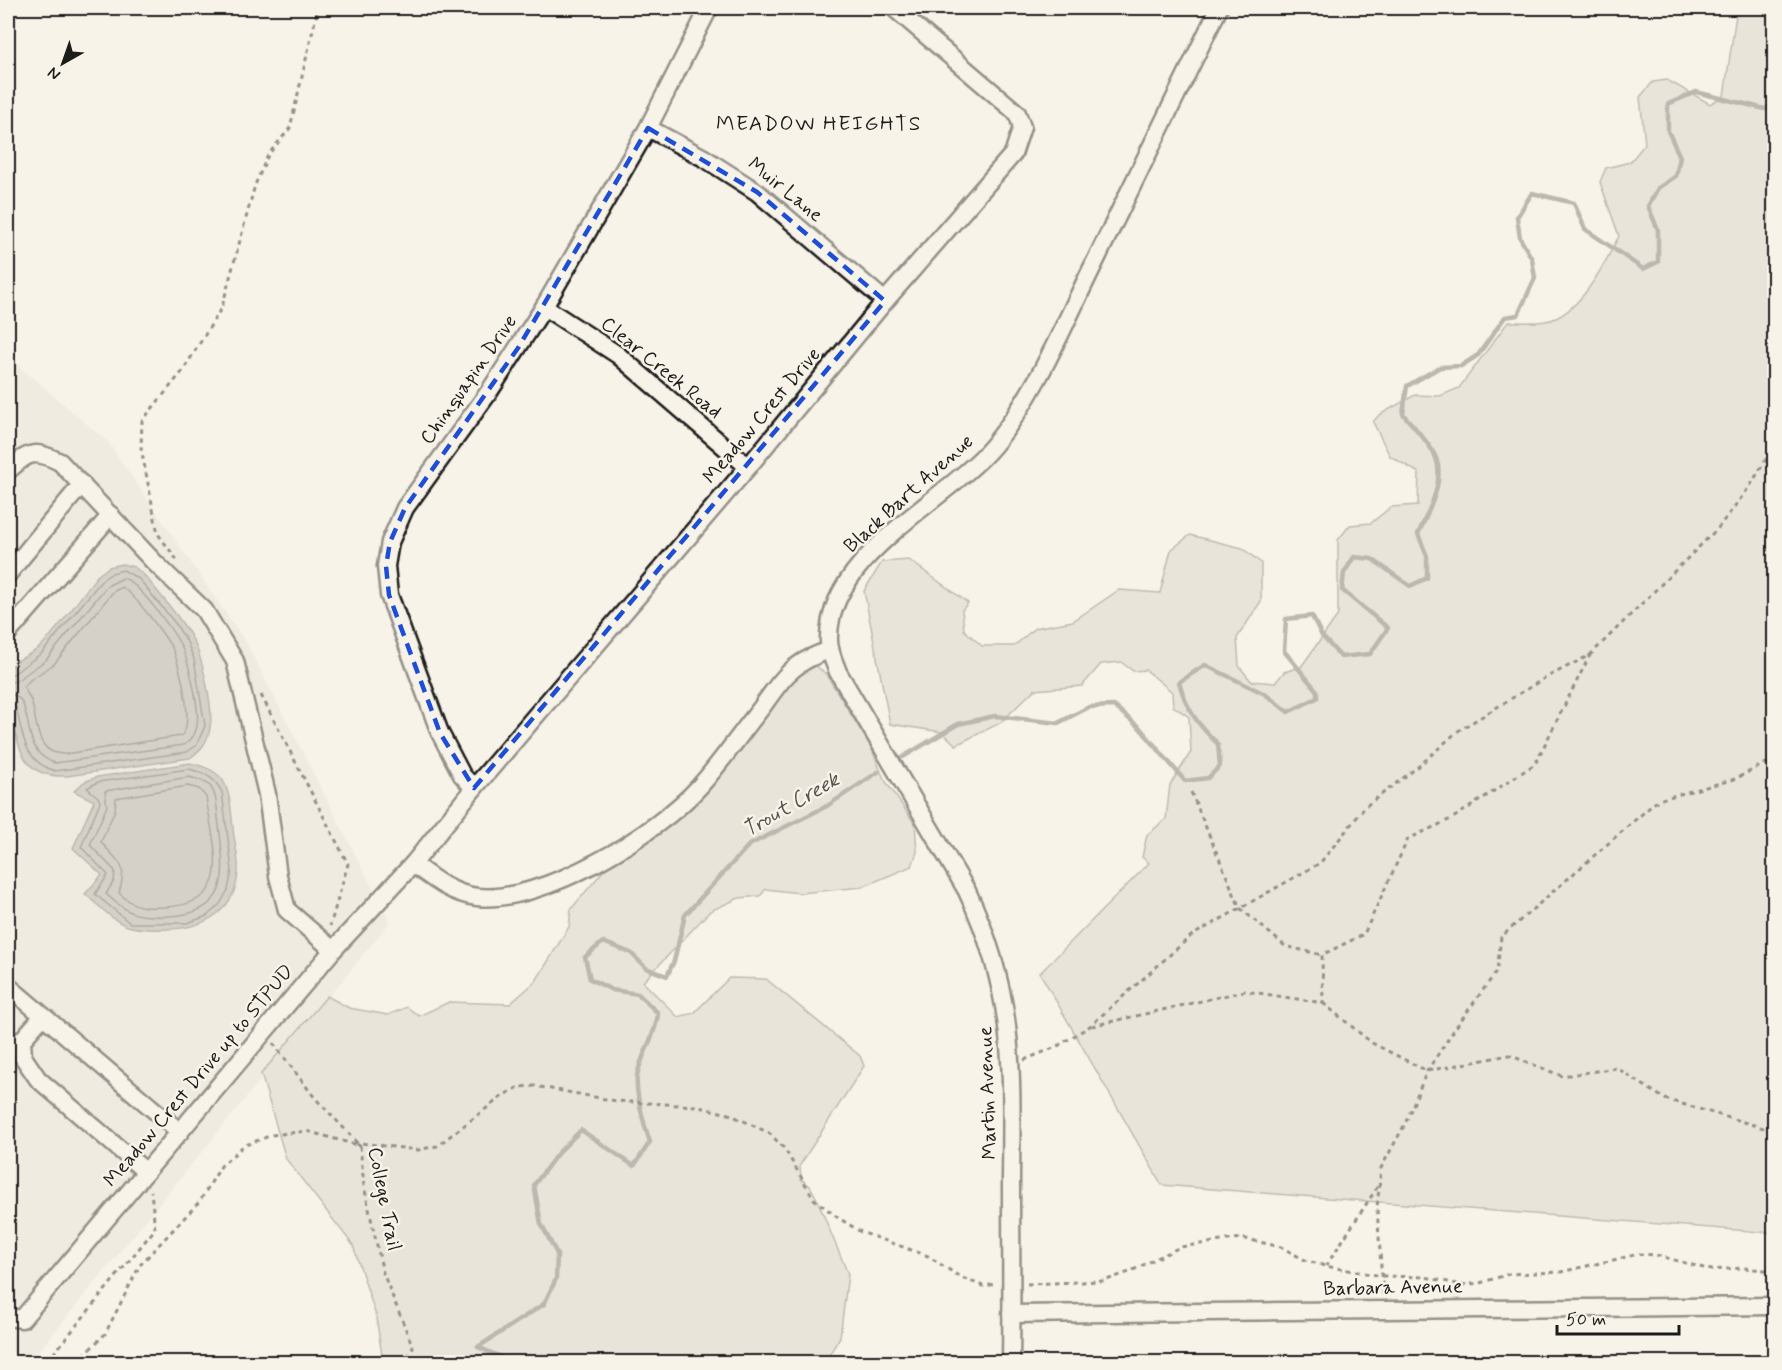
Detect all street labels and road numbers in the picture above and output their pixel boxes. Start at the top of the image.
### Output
street label: Muir Lane [742,151,828,229]
street label: Chinquapin Drive [414,310,524,450]
street label: Clear Creek Road [595,311,727,425]
street label: Meadow Crest Drive [697,342,827,490]
street label: Black Bart Avenue [838,429,980,559]
street label: Meadow Crest Drive up to STPUD [98,959,300,1193]
street label: Martin Avenue [972,1026,1004,1160]
street label: College Trail [361,1145,407,1253]
street label: Barbara Avenue [1323,1273,1463,1303]

